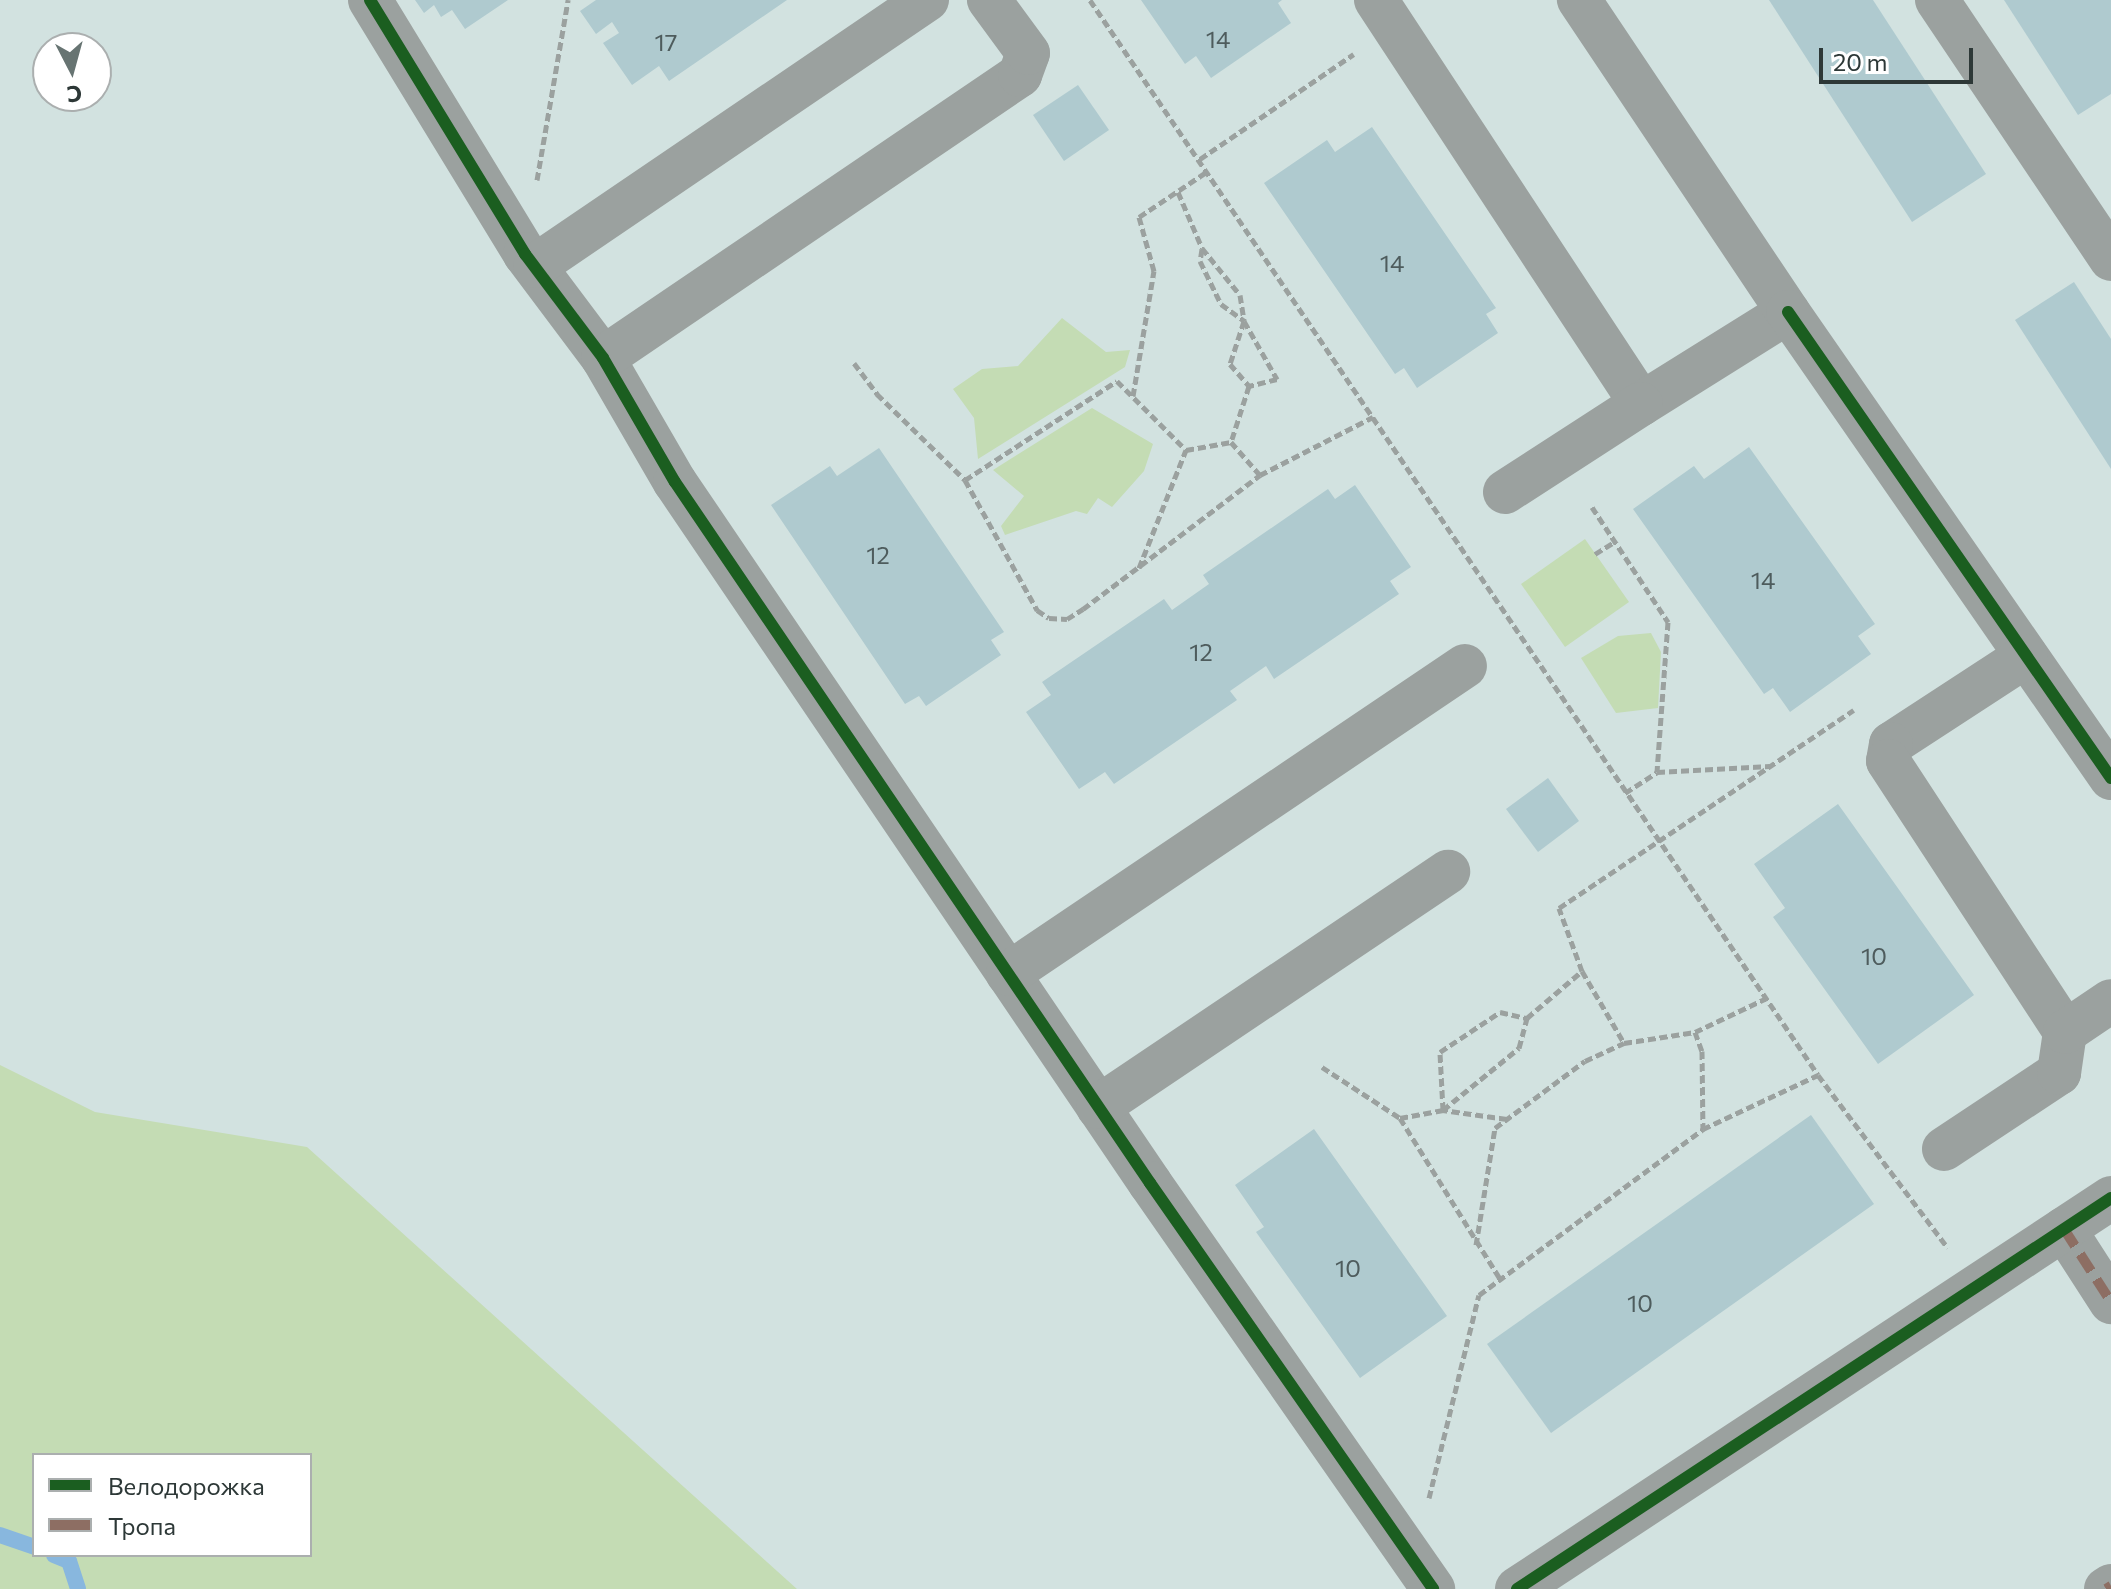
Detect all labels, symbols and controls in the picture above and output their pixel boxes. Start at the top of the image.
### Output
house number: 14 [1206,25,1230,53]
house number: 17 [655,28,677,56]
north arrow [32,32,112,112]
scale bar [1823,32,1977,82]
text: 20 m [1833,47,1887,76]
text: С [65,80,83,109]
house number: 14 [1380,249,1404,277]
house number: 12 [866,541,890,569]
house number: 14 [1751,566,1775,594]
house number: 12 [1189,638,1213,666]
house number: 10 [1861,942,1887,970]
house number: 10 [1335,1254,1361,1282]
house number: 10 [1627,1289,1653,1317]
legend [32,1453,312,1557]
text: Велодорожка [108,1471,265,1500]
text: Тропа [108,1511,176,1540]

